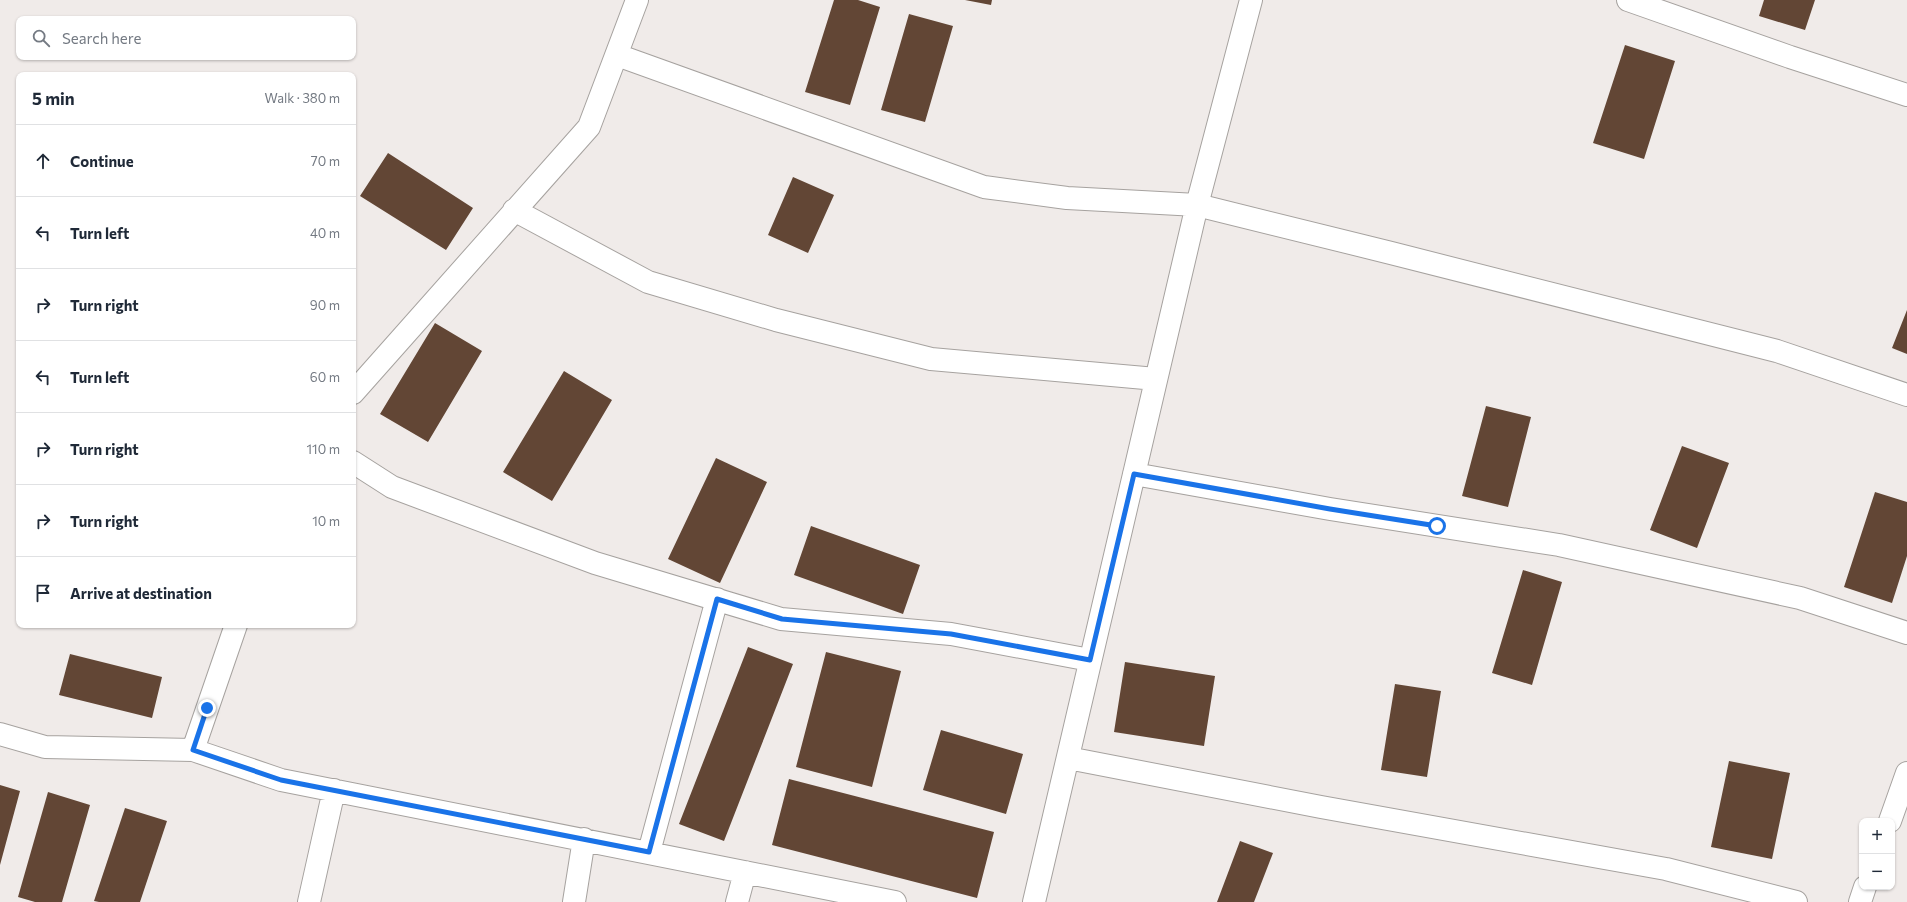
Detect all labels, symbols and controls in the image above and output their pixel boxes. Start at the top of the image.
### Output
search box [16,16,356,60]
icon: search [30,27,52,49]
text: Search here [62,29,141,47]
text: 5 min [32,88,75,109]
text: Walk · 380 m [265,90,340,106]
icon: ahead [32,150,54,172]
text: Continue [70,152,134,170]
text: 70 m [311,153,340,169]
icon: left [32,222,54,244]
text: Turn left [70,224,129,242]
text: 40 m [310,225,340,241]
icon: right [32,294,54,316]
text: Turn right [70,296,139,314]
text: 90 m [310,297,340,313]
icon: left [32,366,54,388]
text: Turn left [70,368,129,386]
text: 60 m [310,369,340,385]
icon: right [32,438,54,460]
text: Turn right [70,440,139,458]
text: 110 m [307,441,340,457]
icon: right [32,510,54,532]
text: Turn right [70,512,139,530]
text: 10 m [312,513,340,529]
route start [1428,517,1446,535]
icon: arrive [32,582,54,604]
text: Arrive at destination [70,584,212,602]
route end [198,699,216,717]
map controls [1859,818,1895,890]
button: + [1859,818,1895,854]
button: − [1859,854,1895,890]

